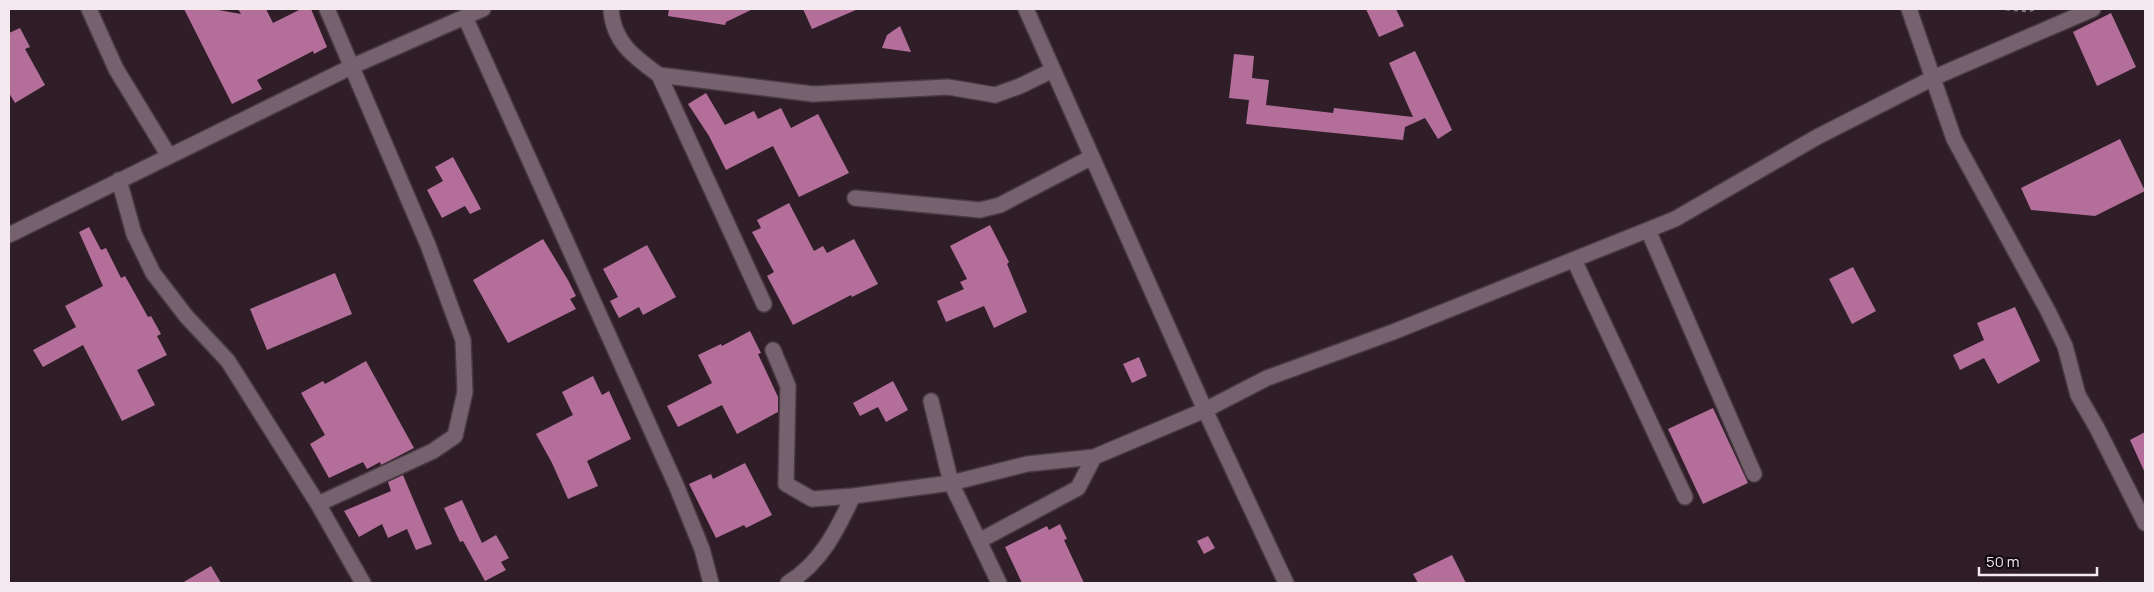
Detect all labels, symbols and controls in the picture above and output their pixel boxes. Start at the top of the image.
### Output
scale bar [1979,544,2096,576]
text: 50 m [1986,551,2020,572]

